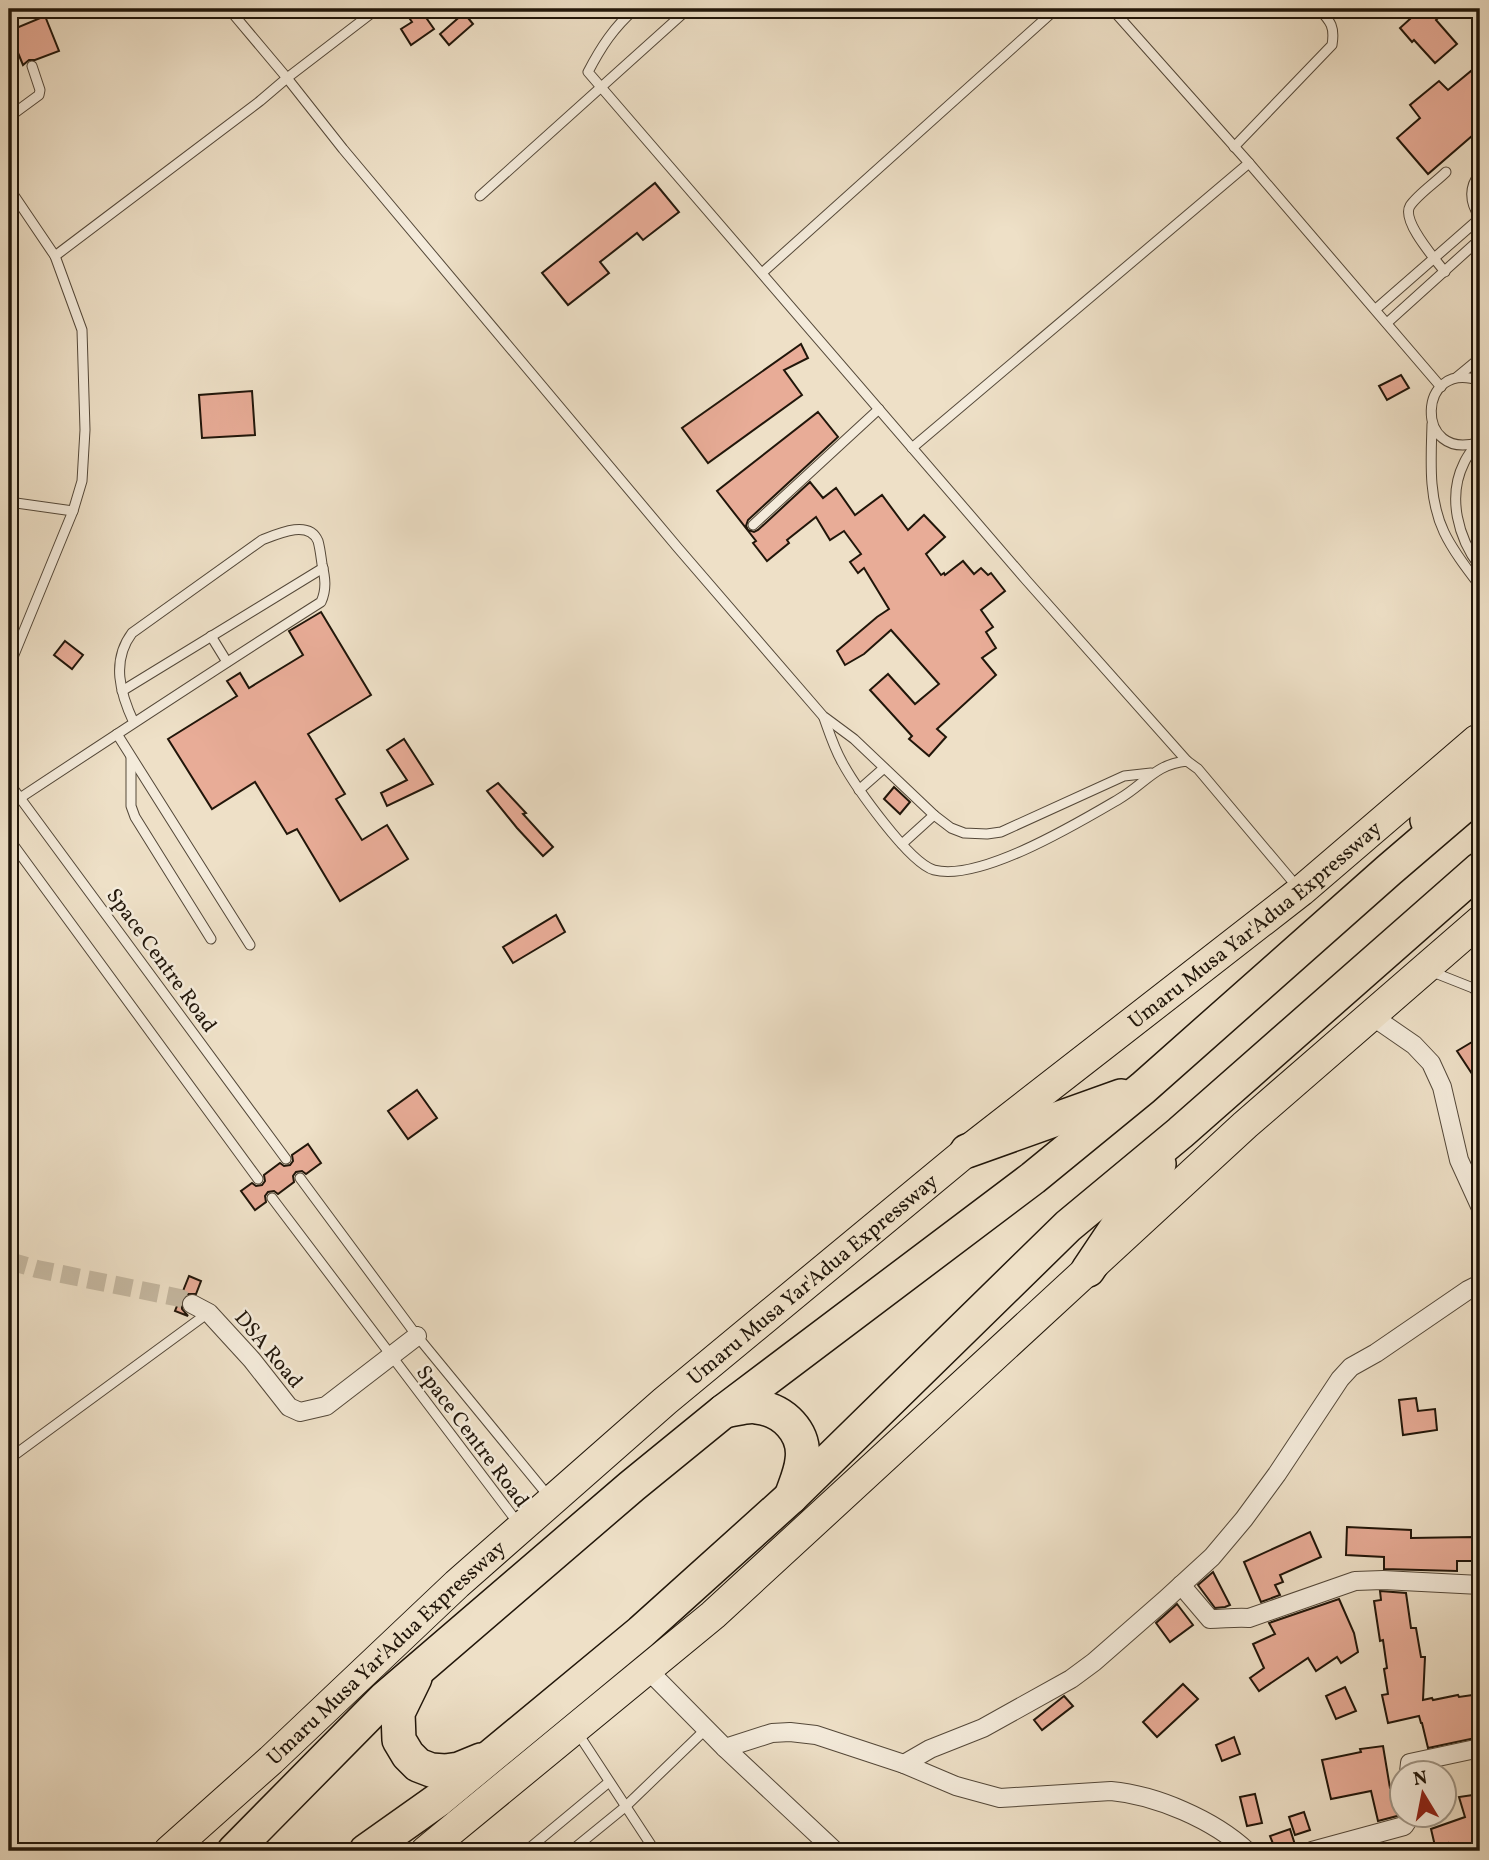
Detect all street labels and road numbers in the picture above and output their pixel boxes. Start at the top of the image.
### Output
street label: Umaru Musa Yar'Adua Expressway [1123,815,1389,1036]
street label: Space Centre Road [99,883,223,1039]
street label: Umaru Musa Yar'Adua Expressway [682,1167,945,1393]
street label: DSA Road [227,1305,309,1395]
street label: Space Centre Road [409,1360,535,1514]
street label: Umaru Musa Yar'Adua Expressway [261,1534,513,1773]

